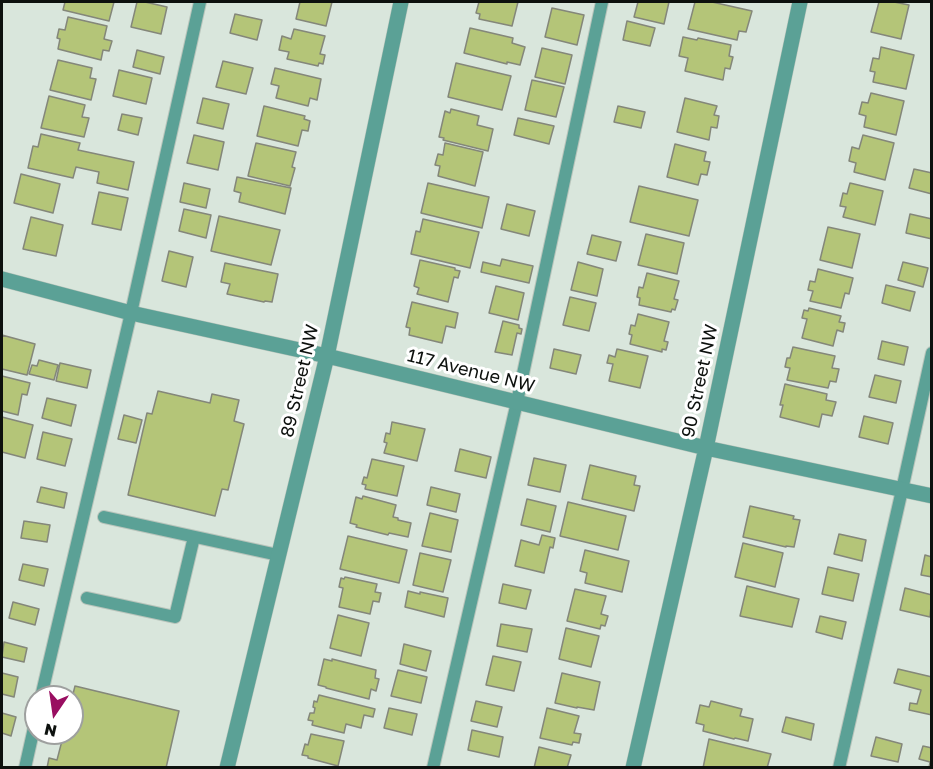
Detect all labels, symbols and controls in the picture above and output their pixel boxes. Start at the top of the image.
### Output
street label: 89 Street NW [277,322,323,440]
street label: 90 Street NW [677,322,723,440]
street label: 117 Avenue NW [405,345,537,397]
north arrow [24,685,84,745]
text: N [42,719,59,742]

